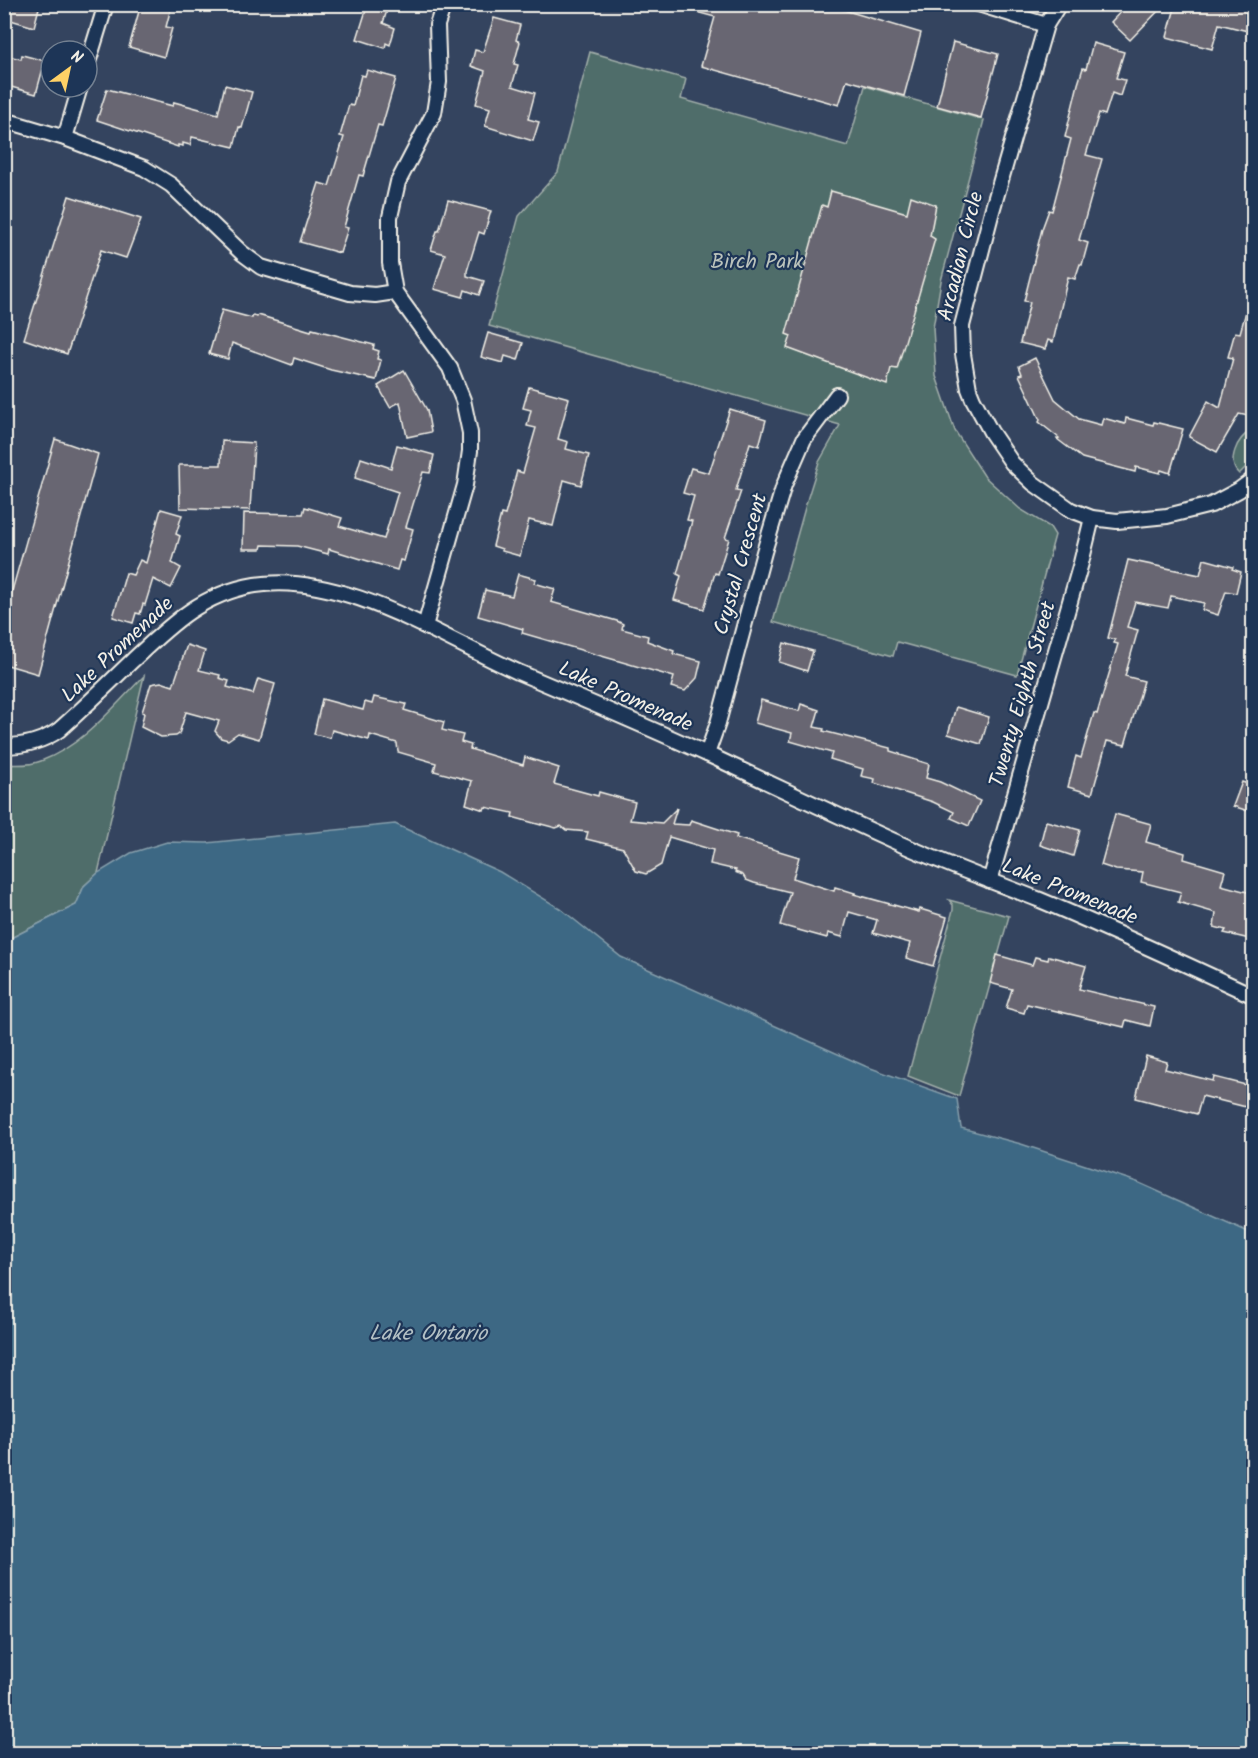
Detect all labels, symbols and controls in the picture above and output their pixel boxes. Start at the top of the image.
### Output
north arrow [39,39,99,99]
text: N [65,44,87,71]
street label: Arcadian Circle [929,188,994,325]
park label: Birch Park [711,246,803,279]
street label: Crystal Crescent [705,489,778,639]
street label: Lake Promenade [54,589,182,711]
street label: Twenty Eighth Street [981,597,1066,791]
street label: Lake Promenade [553,653,698,742]
street label: Lake Promenade [996,850,1143,935]
water label: Lake Ontario [369,1317,489,1352]

